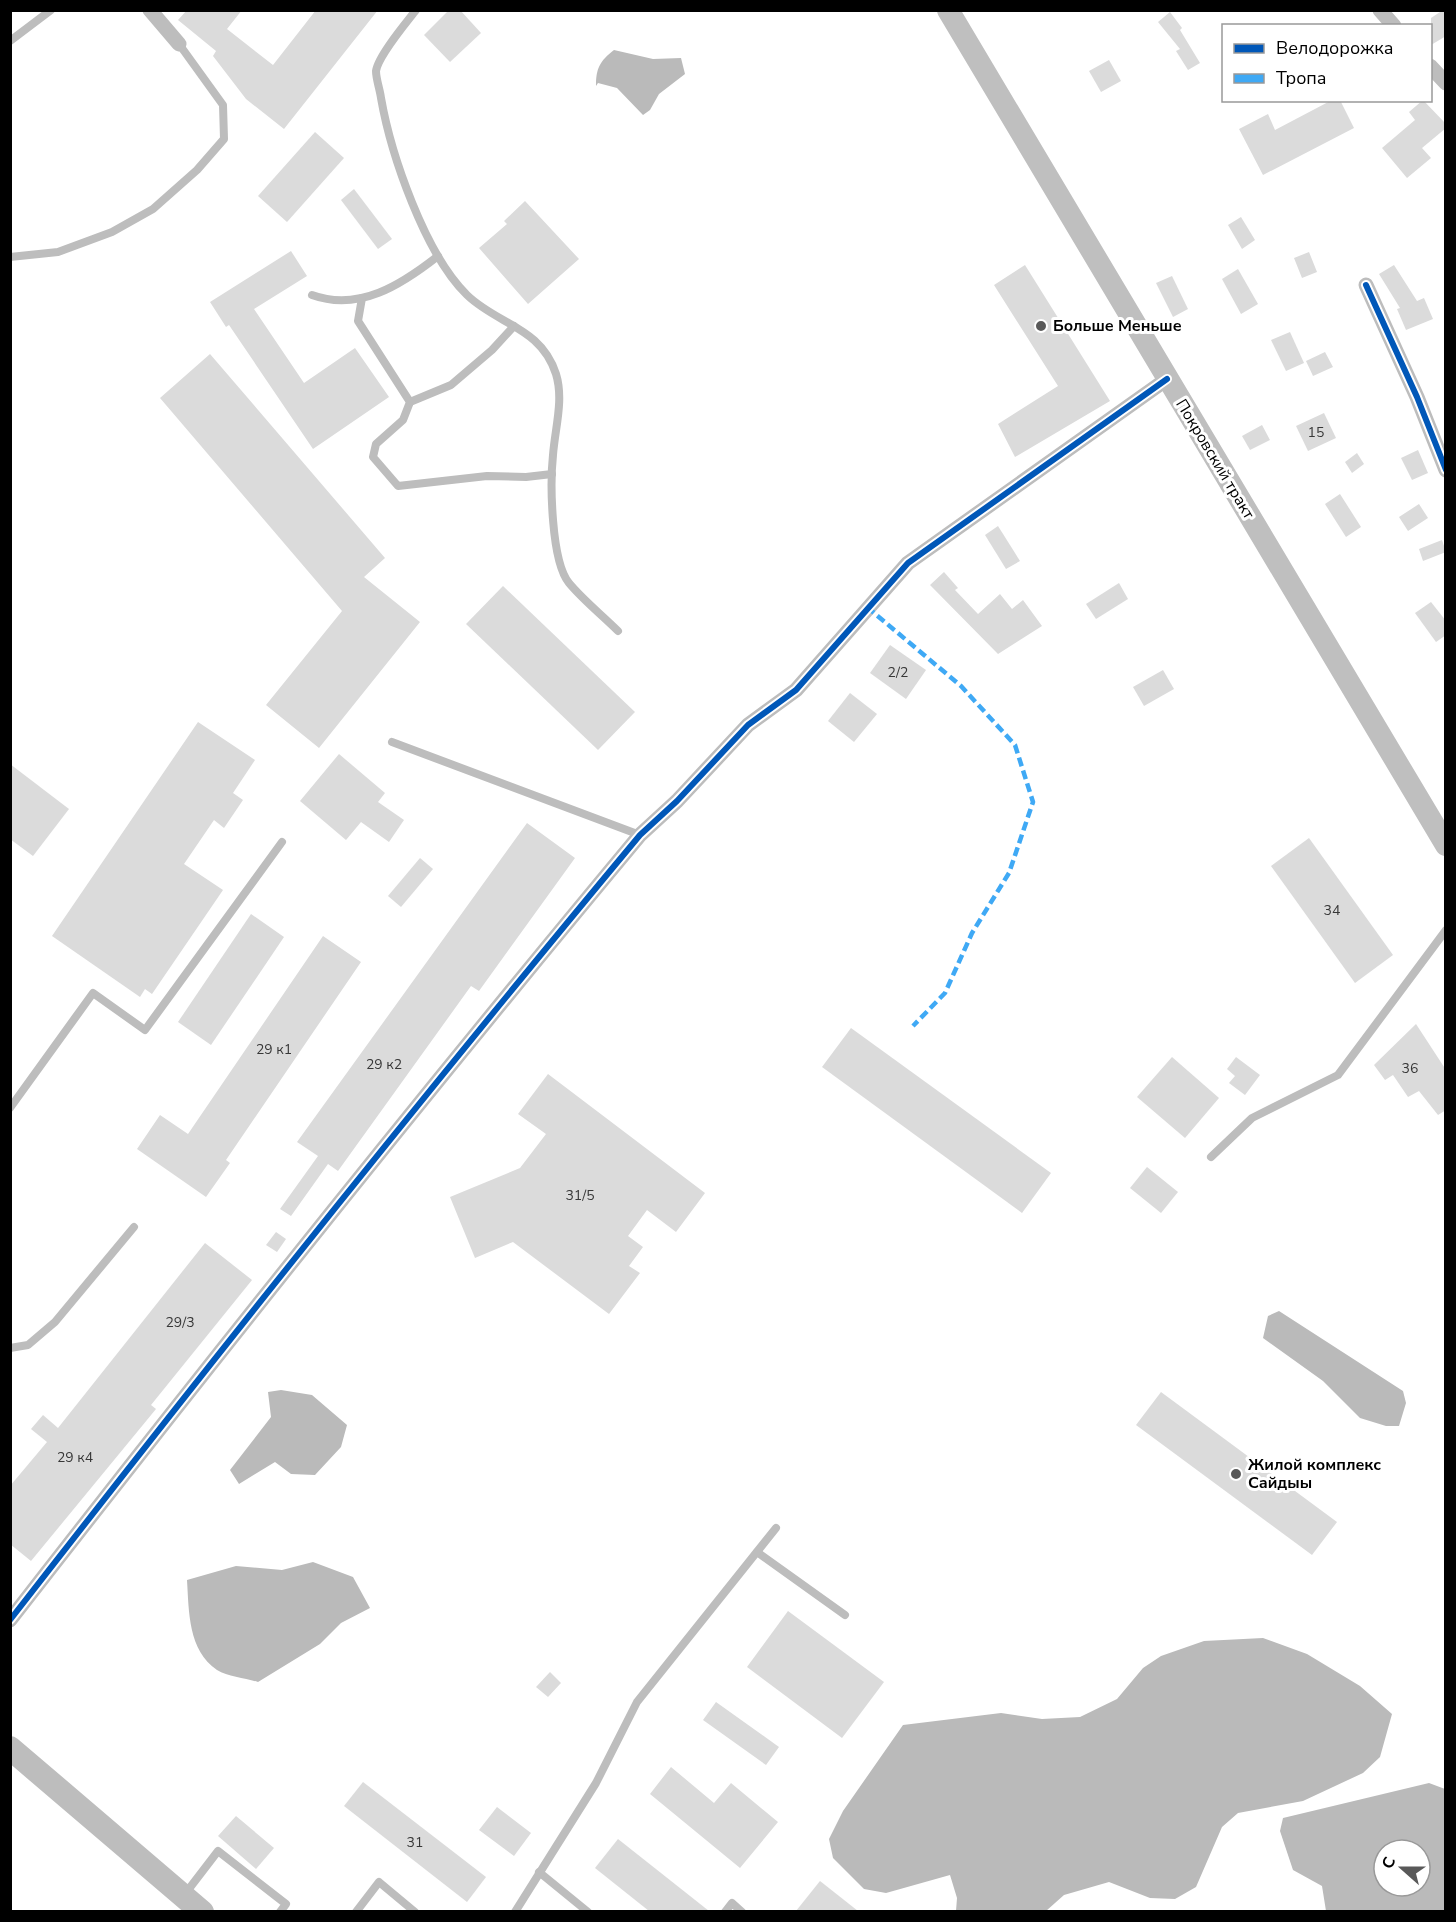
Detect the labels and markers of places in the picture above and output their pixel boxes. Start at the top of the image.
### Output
place label: Больше Меньше [1053,315,1182,337]
marker: Больше Меньше [1034,319,1048,333]
place label: Жилой комплекс Сайдыы [1248,1454,1381,1494]
marker: Жилой комплекс Сайдыы [1229,1467,1243,1481]

